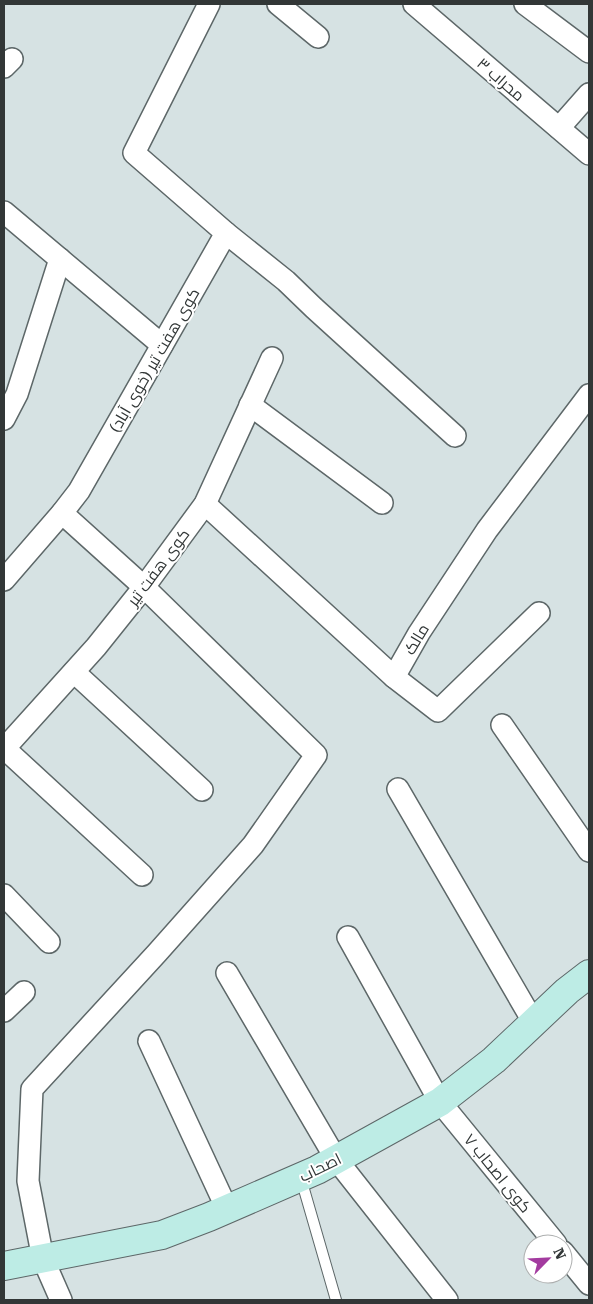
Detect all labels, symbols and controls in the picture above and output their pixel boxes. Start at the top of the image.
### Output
street label: محراب ۳ [473,54,528,105]
street label: کوی هفت تیر (خوی آباد) [105,285,204,436]
street label: کوی هفت تیر [123,525,194,611]
street label: مالک [400,620,433,658]
street label: کوی اصحاب ۷ [459,1130,535,1217]
street label: اصحاب [296,1149,344,1186]
north arrow [523,1234,573,1284]
text: N [550,1246,569,1262]

